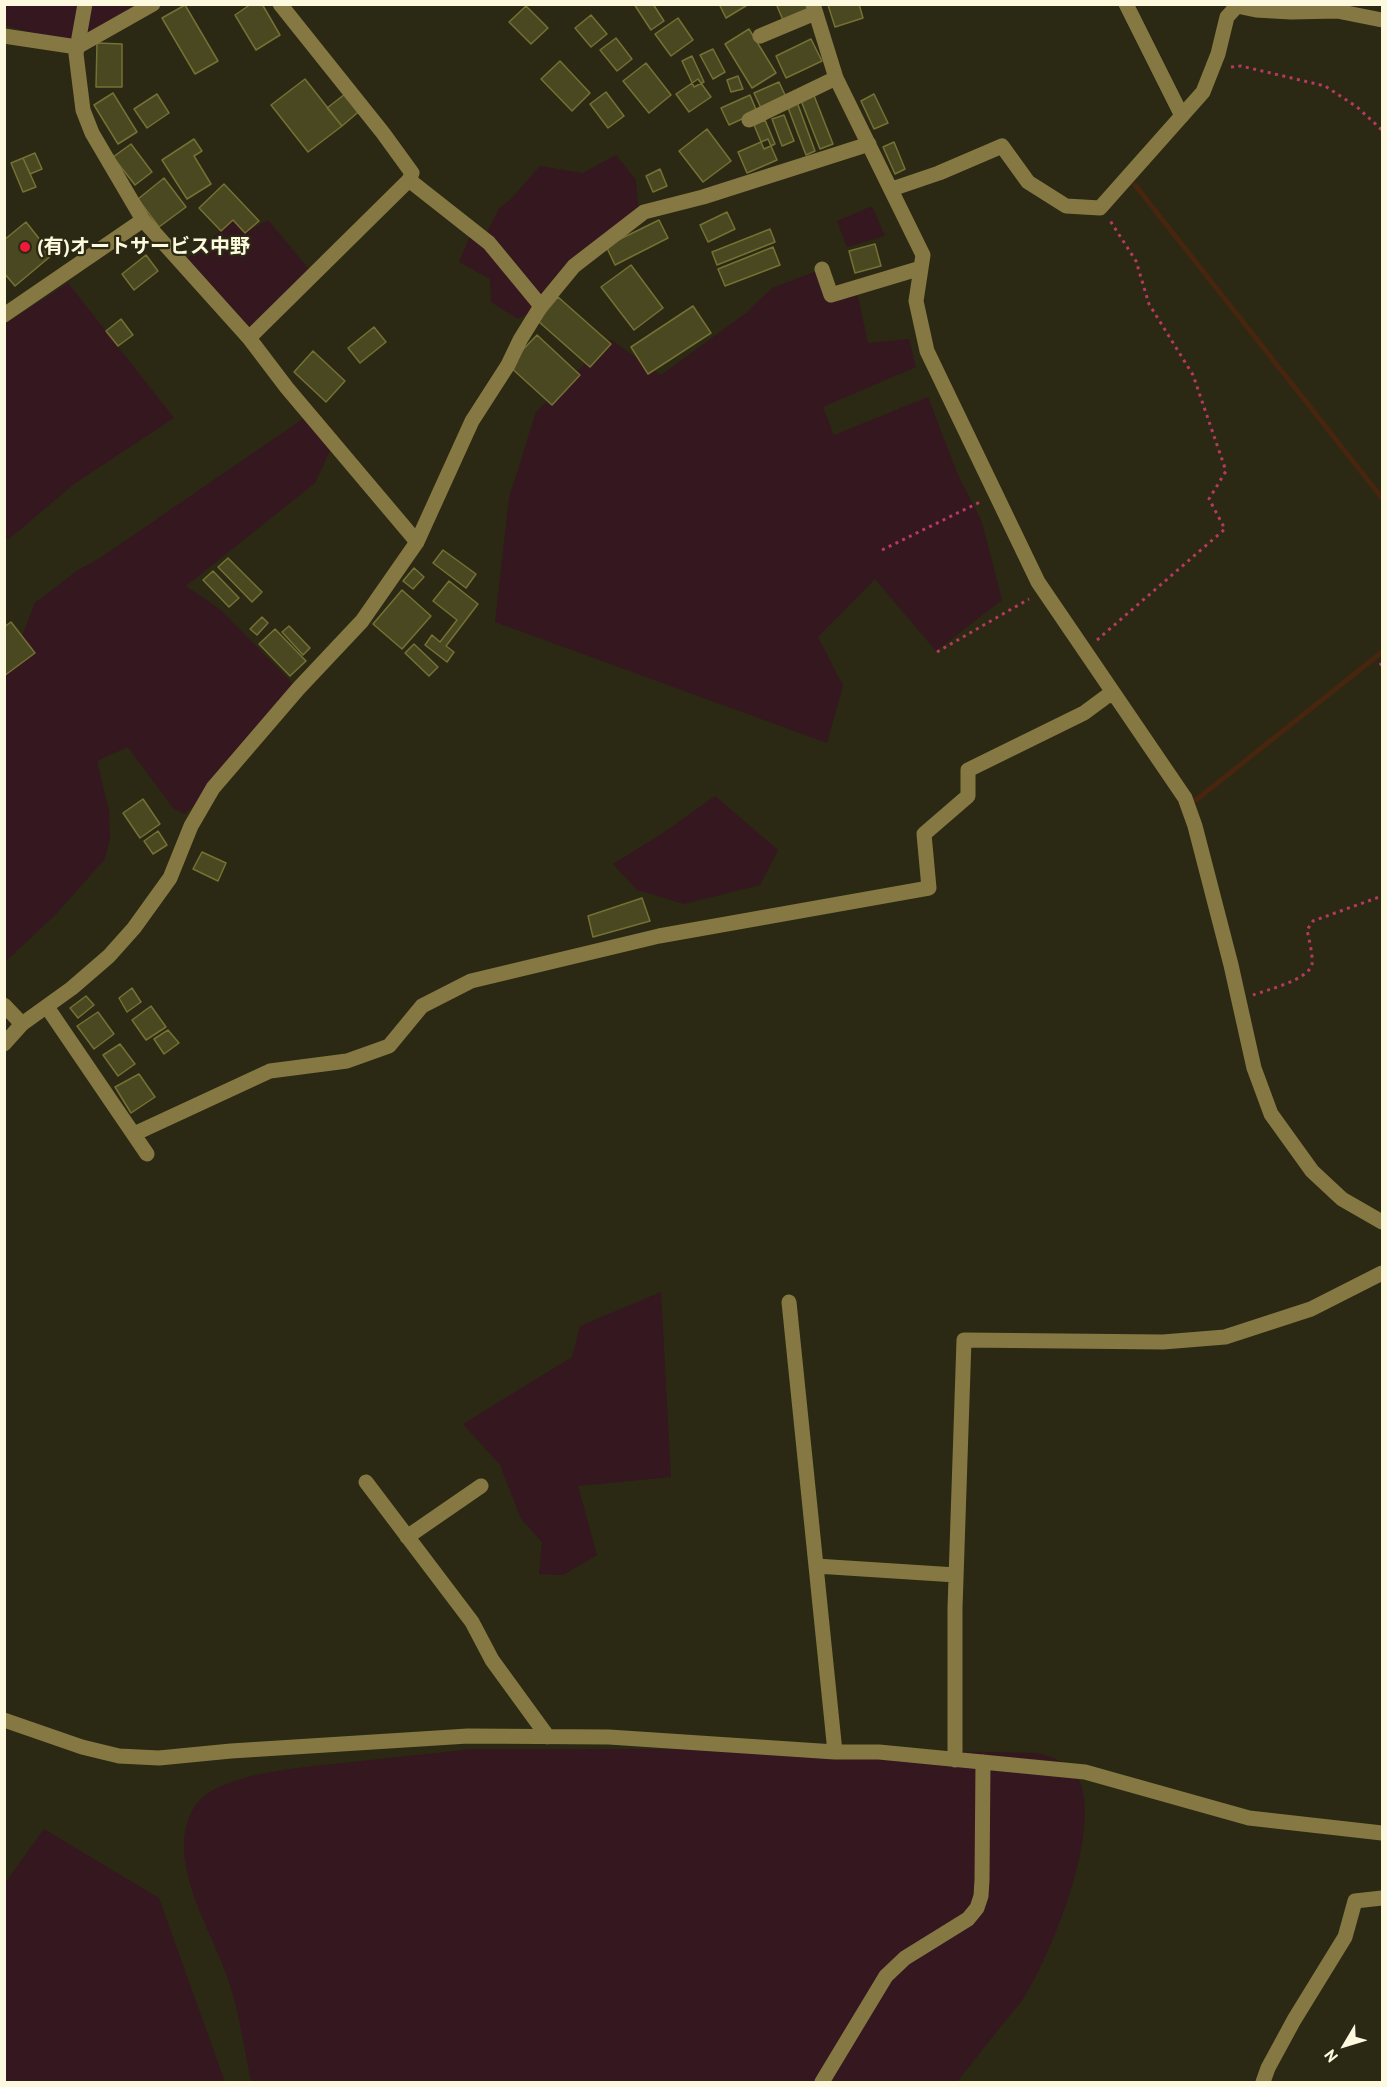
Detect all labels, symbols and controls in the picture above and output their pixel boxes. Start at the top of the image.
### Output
place label: (有)オートサービス中野 [37,235,250,259]
marker: (有)オートサービス中野 [18,240,32,254]
north arrow [1315,2015,1375,2075]
text: N [1320,2046,1342,2066]

